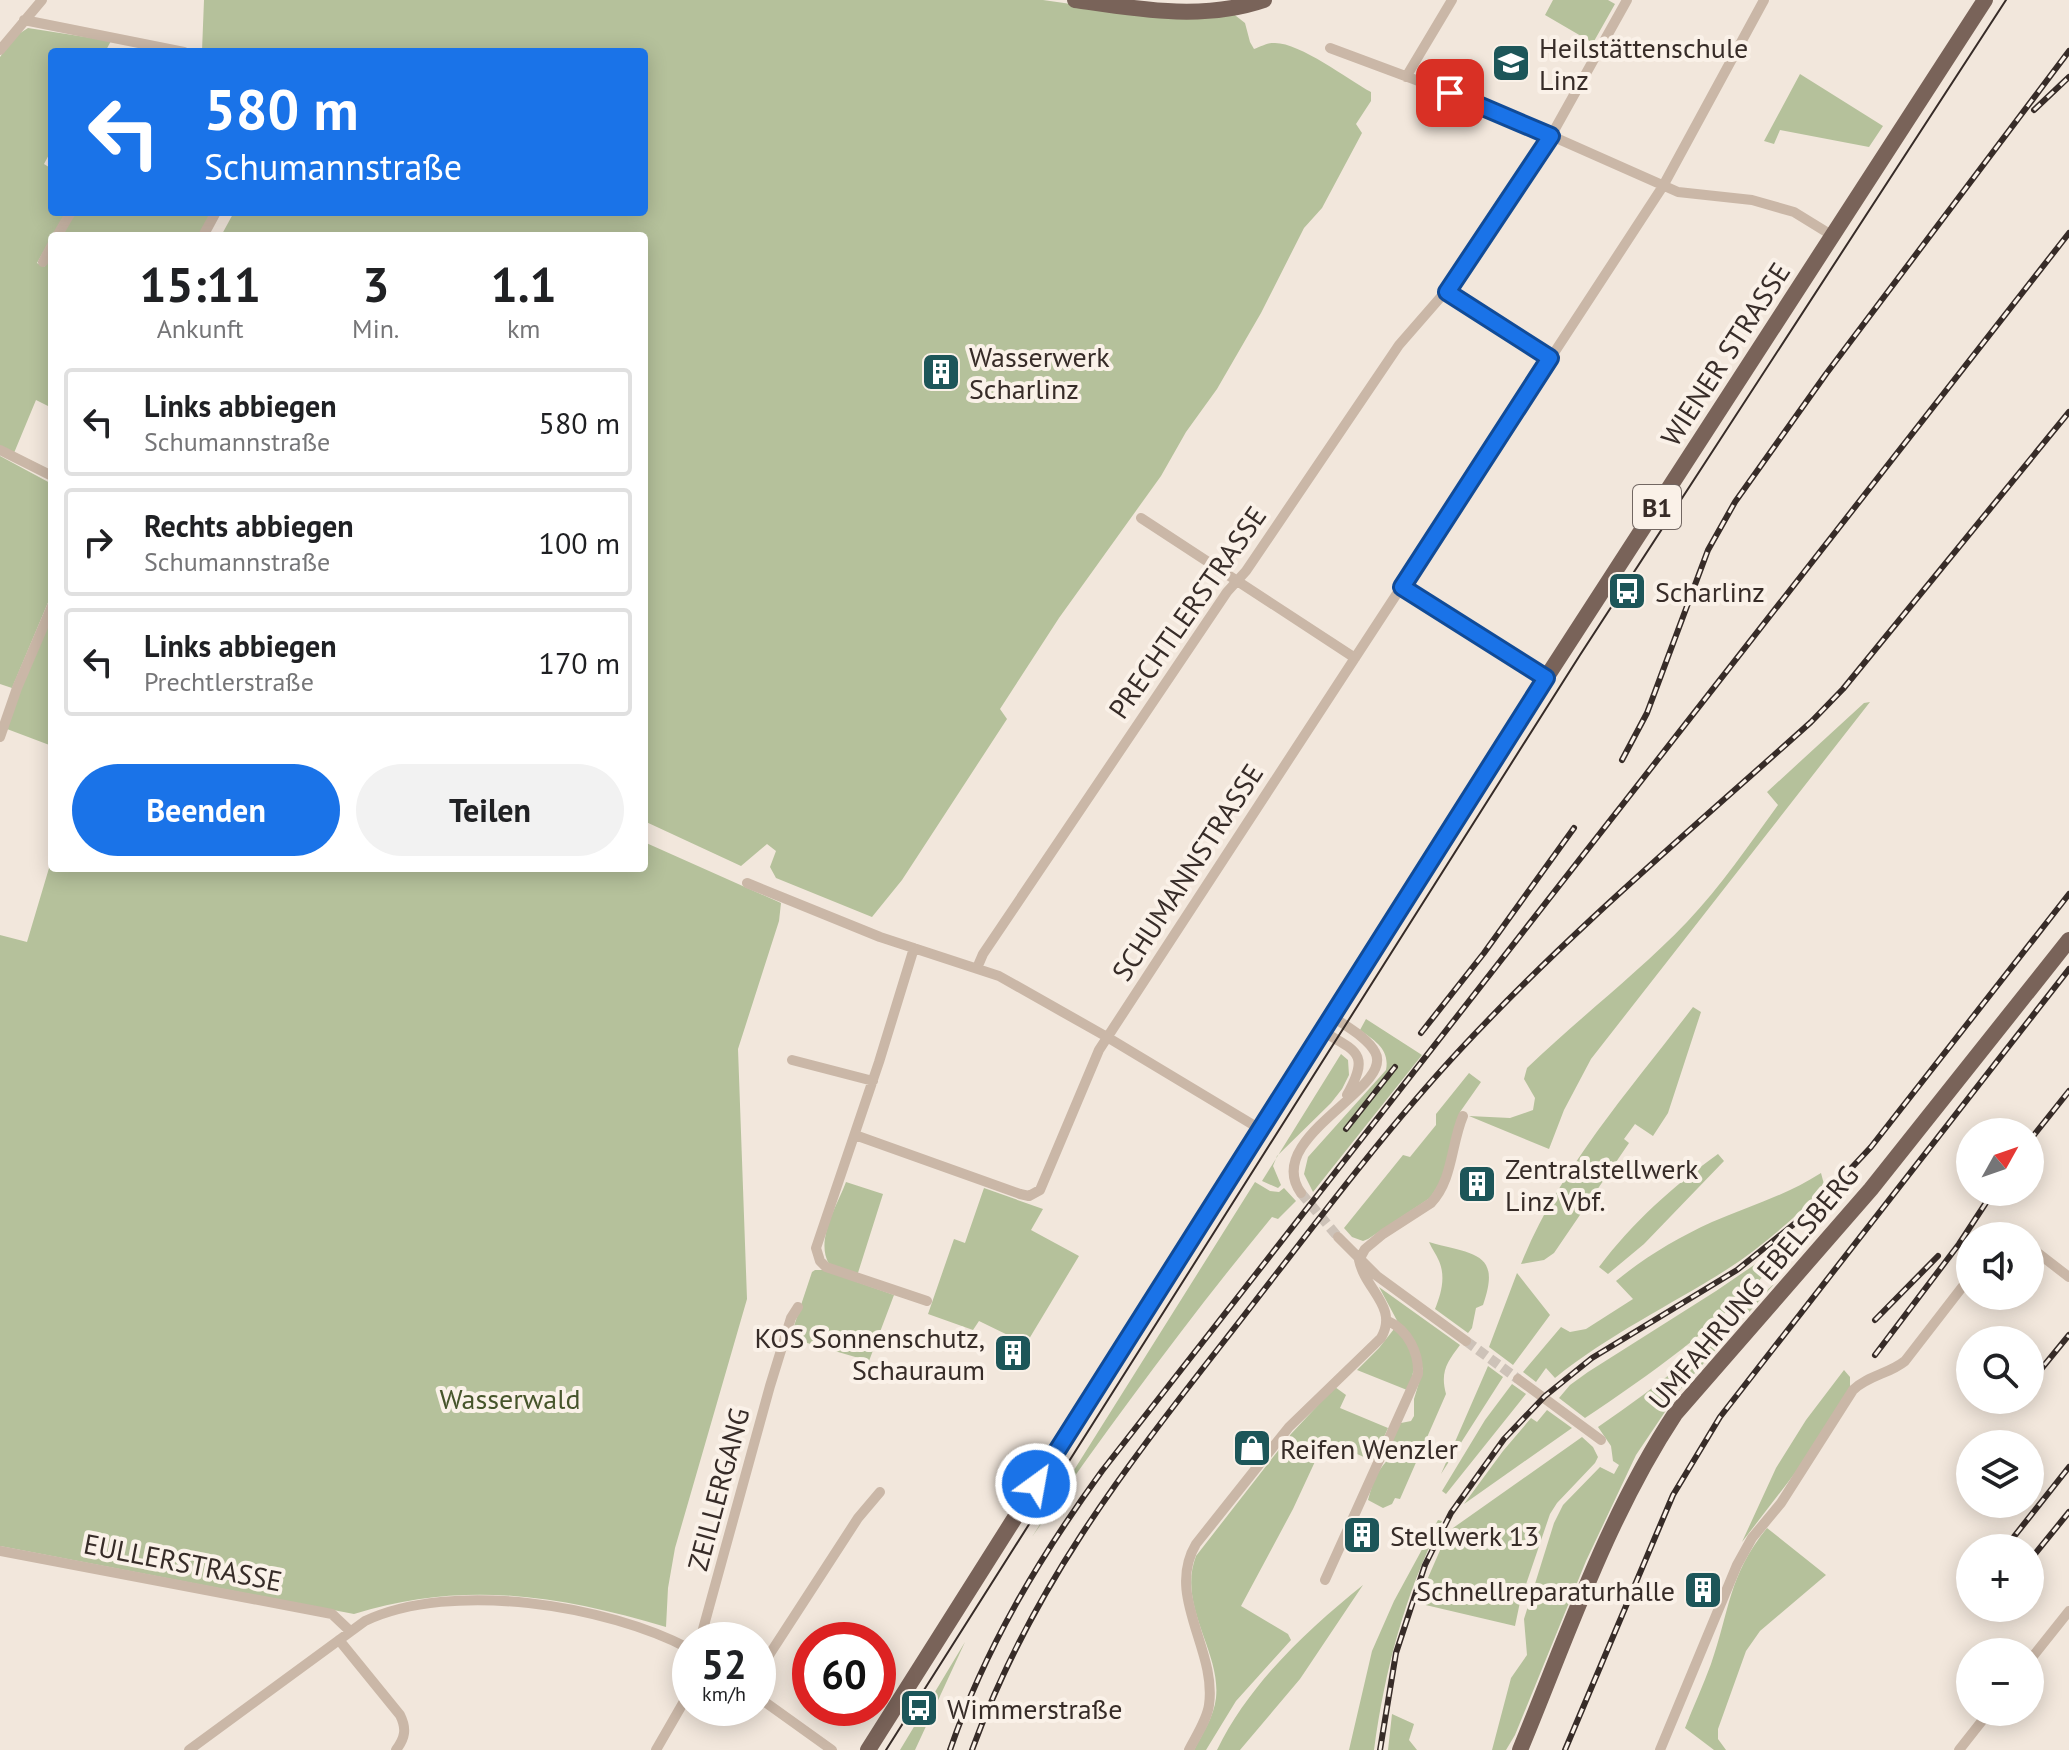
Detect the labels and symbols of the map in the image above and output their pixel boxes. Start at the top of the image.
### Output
place label: Heilstättenschule Linz [1539,29,1748,98]
school or university icon: Heilstättenschule Linz [1490,42,1532,84]
pin [1416,59,1484,127]
street label: WIENER STRASSE [1652,255,1798,453]
place label: Wasserwerk Scharlinz [969,338,1110,407]
building icon: Wasserwerk Scharlinz [920,351,962,393]
road number: B1 [1633,485,1681,529]
street label: PRECHTLERSTRASSE [1100,498,1274,726]
bus stop icon: Scharlinz [1606,570,1648,612]
place label: Scharlinz [1655,573,1765,610]
street label: SCHUMANNSTRASSE [1103,756,1271,988]
north arrow [1956,1118,2044,1206]
place label: Zentralstellwerk Linz Vbf. [1505,1150,1699,1219]
street label: UMFAHRUNG EBELSBERG [1640,1157,1866,1417]
building icon: Zentralstellwerk Linz Vbf. [1456,1163,1498,1205]
place label: KOS Sonnenschutz, Schauraum [755,1319,985,1388]
building icon: KOS Sonnenschutz, Schauraum [992,1332,1034,1374]
park label: Wasserwald [440,1380,580,1417]
street label: ZEILLERGANG [678,1403,758,1575]
shop icon: Reifen Wenzler [1231,1427,1273,1469]
place label: Reifen Wenzler [1280,1430,1459,1467]
position arrow [994,1442,1078,1526]
building icon: Stellwerk 13 [1341,1514,1383,1556]
place label: Stellwerk 13 [1390,1517,1539,1554]
street label: EULLERSTRASSE [81,1525,285,1599]
building icon: Schnellreparaturhalle [1682,1569,1724,1611]
place label: Schnellreparaturhalle [1416,1572,1675,1609]
speed limit sign: 60 [792,1622,896,1726]
bus stop icon: Wimmerstraße [898,1687,940,1729]
place label: Wimmerstraße [947,1690,1122,1727]

